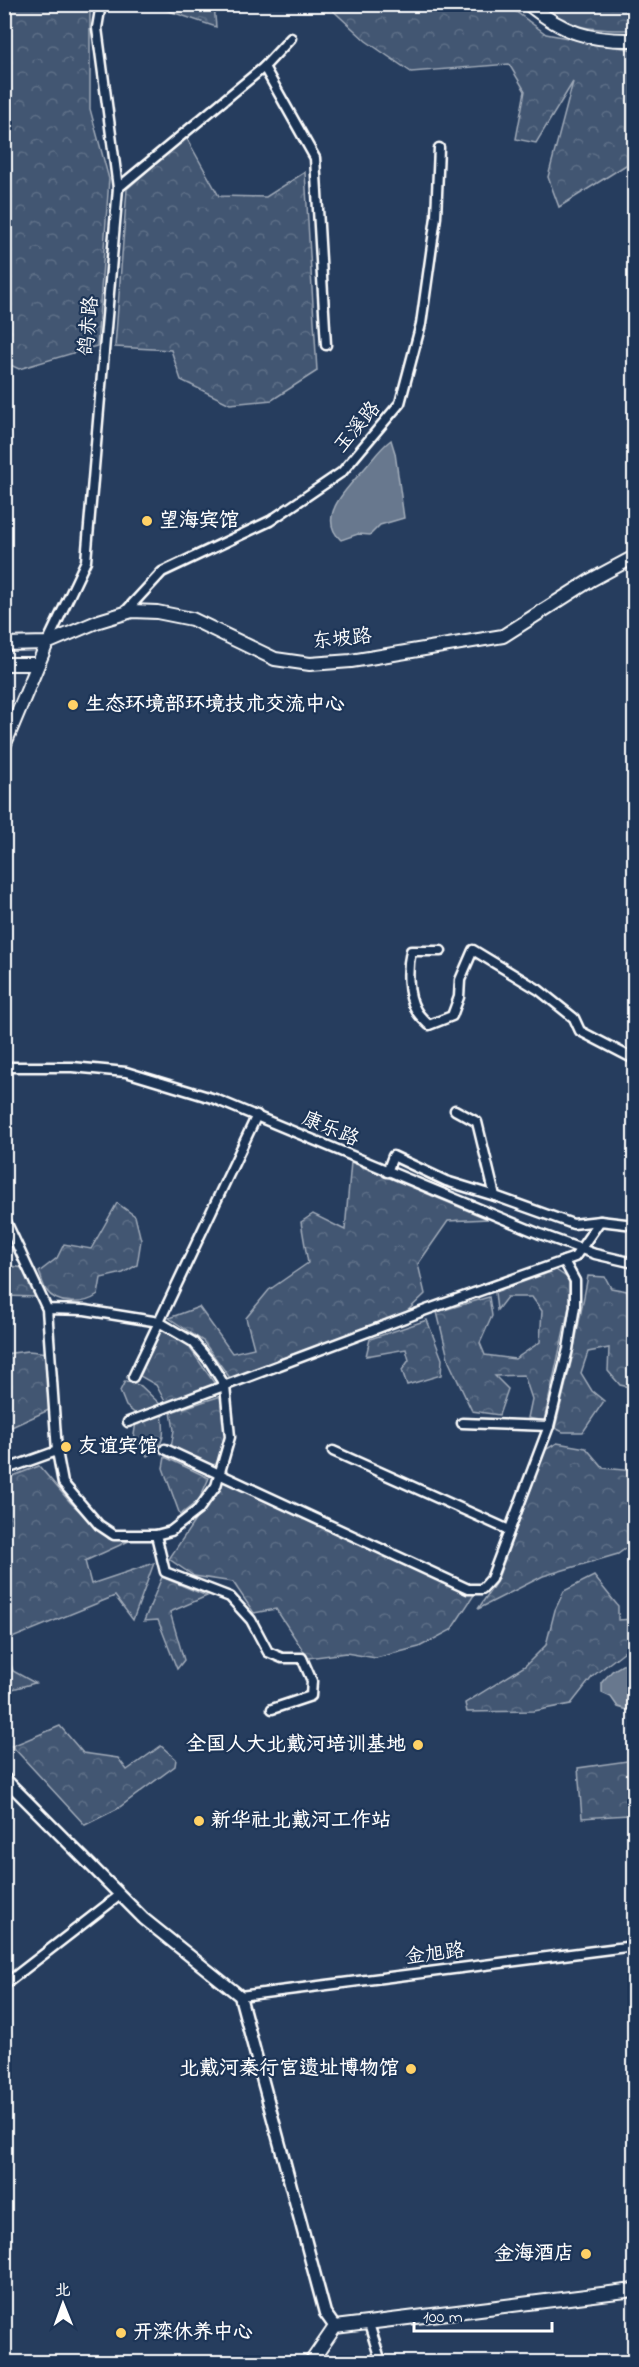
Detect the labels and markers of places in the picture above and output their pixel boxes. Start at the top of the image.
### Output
place label: 望海宾馆 [159,507,239,536]
marker: 望海宾馆 [140,514,154,528]
place label: 生态环境部环境技术交流中心 [85,691,345,720]
marker: 生态环境部环境技术交流中心 [66,698,80,712]
place label: 友谊宾馆 [78,1433,158,1462]
marker: 友谊宾馆 [59,1440,73,1454]
place label: 全国人大北戴河培训基地 [186,1731,406,1760]
marker: 全国人大北戴河培训基地 [411,1738,425,1752]
place label: 新华社北戴河工作站 [211,1807,391,1836]
marker: 新华社北戴河工作站 [192,1814,206,1828]
place label: 北戴河秦行宫遗址博物馆 [179,2055,399,2084]
marker: 北戴河秦行宫遗址博物馆 [404,2062,418,2076]
place label: 金海酒店 [494,2240,574,2269]
marker: 金海酒店 [579,2247,593,2261]
place label: 开滦休养中心 [133,2319,253,2348]
marker: 开滦休养中心 [114,2326,128,2340]

